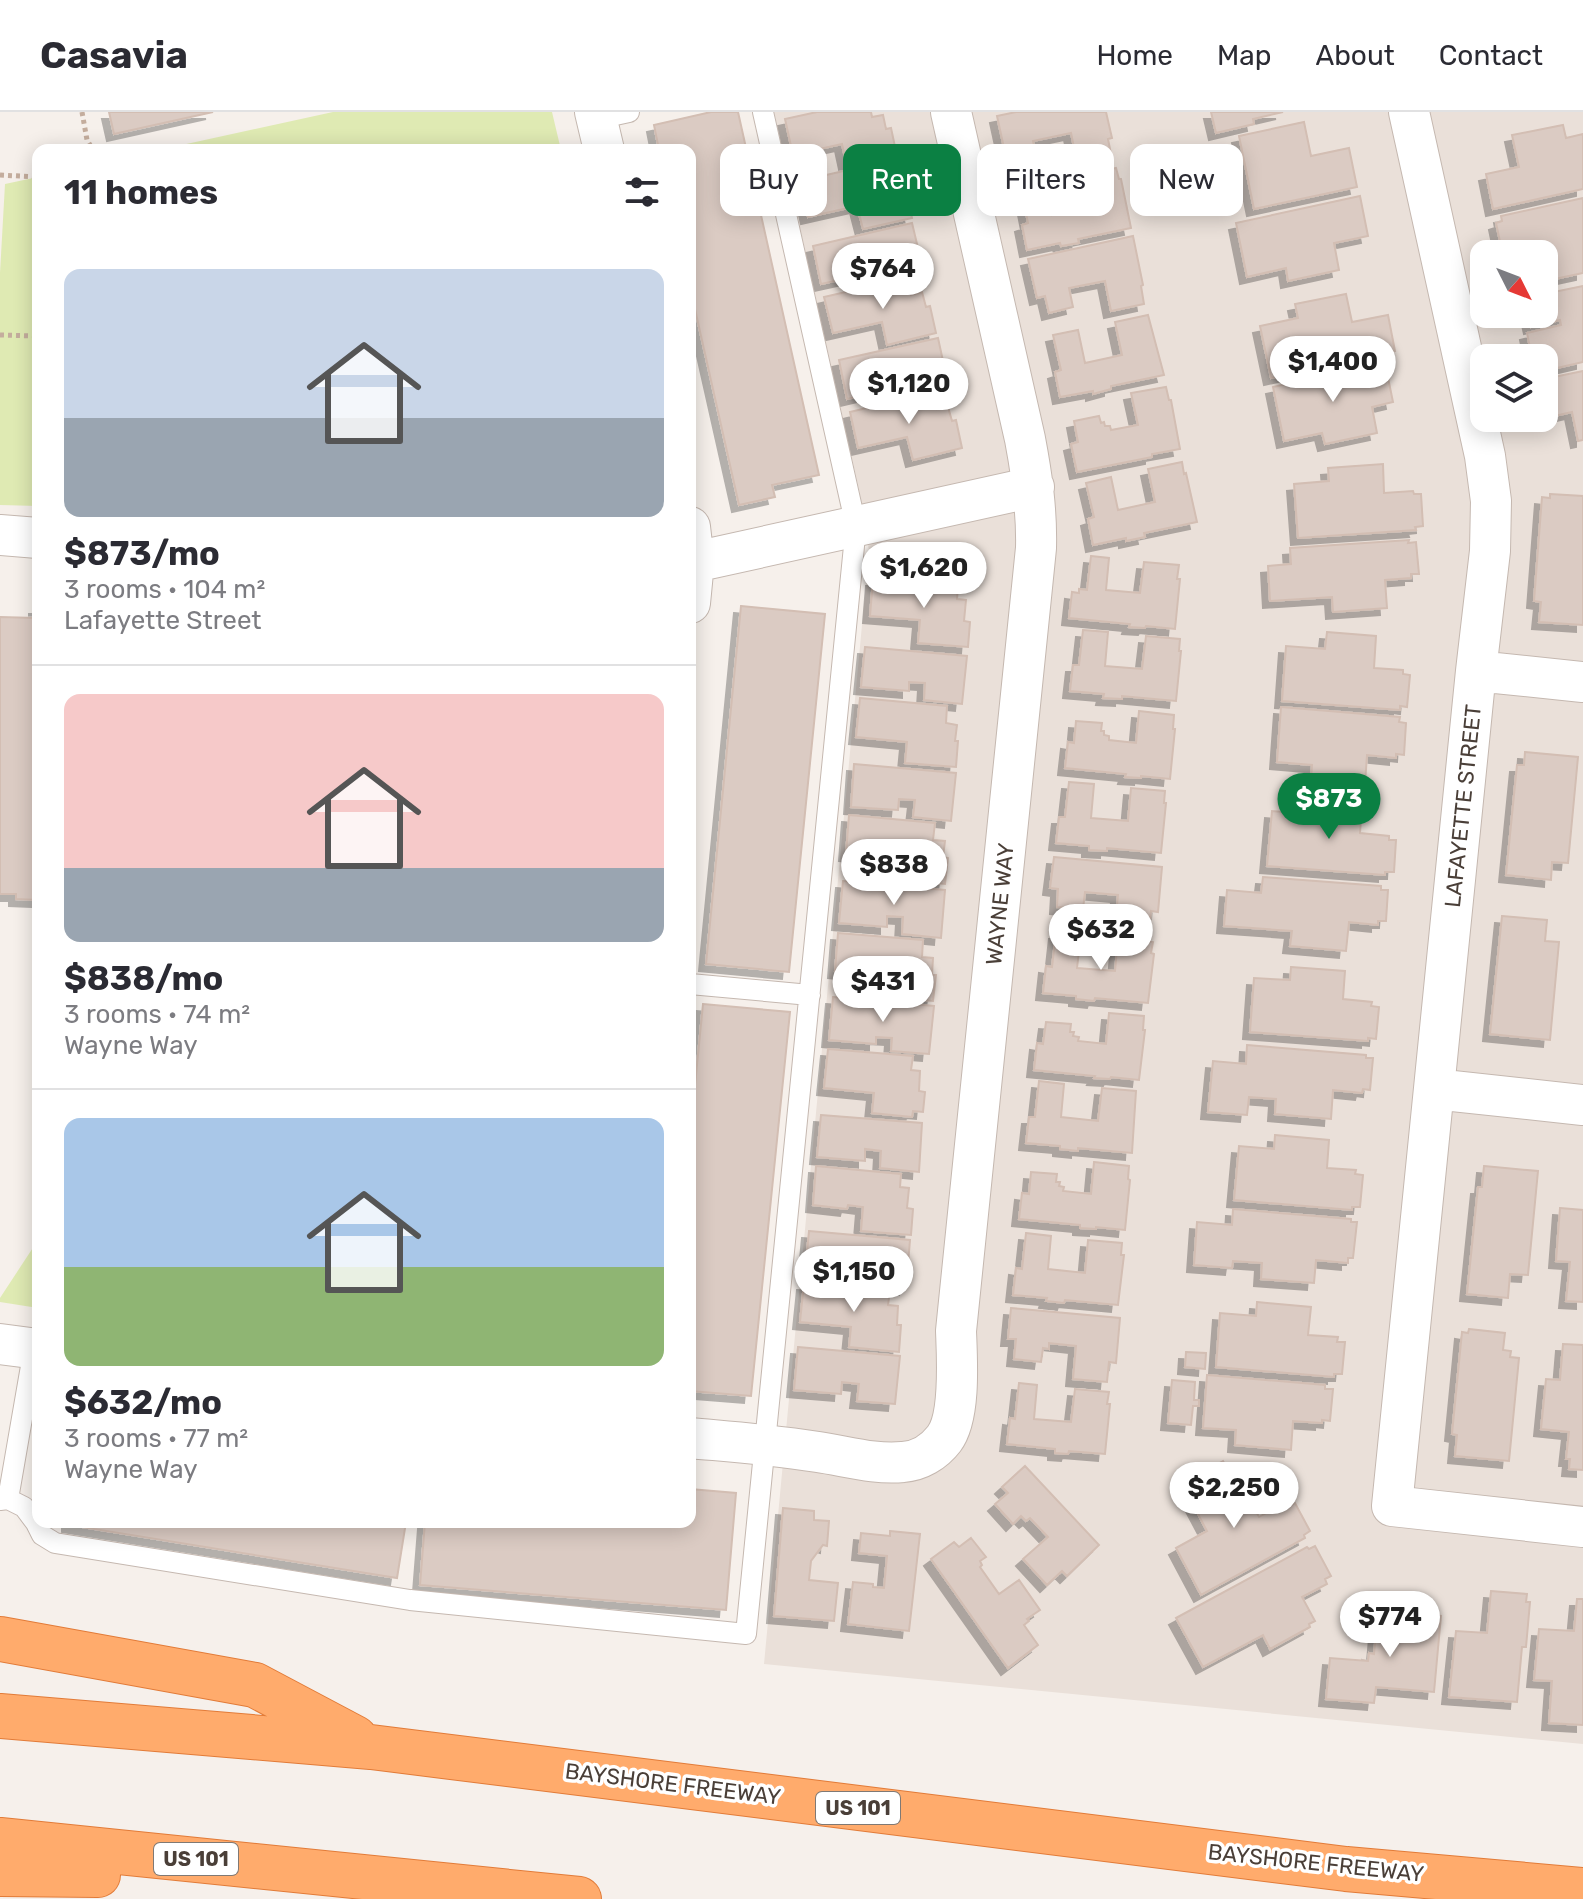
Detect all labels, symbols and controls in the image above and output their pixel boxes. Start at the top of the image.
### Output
text: Casavia [40,32,188,78]
text: Home [1096,39,1173,72]
text: Map [1217,39,1271,72]
text: About [1315,39,1395,72]
text: Contact [1439,39,1543,72]
chip: Buy [720,144,827,216]
chip: Rent [843,144,961,216]
chip: Filters [977,144,1114,216]
chip: New [1130,144,1243,216]
icon: filters [620,170,664,214]
text: 11 homes [64,172,218,213]
north arrow [1470,240,1558,328]
map controls [1470,240,1558,432]
pin: $764 [836,243,930,311]
text: $764 [850,253,916,284]
icon: home [292,321,436,465]
pin: $1,400 [1268,336,1398,404]
button: layers [1470,344,1558,432]
text: $1,400 [1288,346,1378,377]
pin: $1,120 [844,358,974,426]
text: $1,120 [867,368,951,399]
text: $873/mo [64,533,220,574]
pin: $1,620 [859,542,989,610]
text: $1,620 [880,552,968,583]
text: 3 rooms · 104 m² [64,574,265,605]
text: Lafayette Street [64,605,262,636]
street label: LAFAYETTE STREET [1439,703,1487,909]
icon: home [292,746,436,890]
pin: $873 [1282,773,1376,841]
text: $873 [1295,783,1363,814]
pin: $838 [847,839,941,907]
street label: WAYNE WAY [980,842,1020,966]
text: $838 [859,849,929,880]
pin: $632 [1054,904,1148,972]
text: $632 [1067,914,1135,945]
pin: $431 [836,956,930,1024]
text: $838/mo [64,958,223,999]
text: $431 [851,966,915,997]
text: 3 rooms · 74 m² [64,999,250,1030]
text: Wayne Way [64,1030,198,1061]
icon: home [292,1170,436,1314]
pin: $1,150 [789,1246,919,1314]
text: $1,150 [812,1256,896,1287]
text: $632/mo [64,1382,222,1423]
text: 3 rooms · 77 m² [64,1423,248,1454]
text: Wayne Way [64,1454,198,1485]
pin: $2,250 [1169,1462,1299,1530]
text: $2,250 [1188,1472,1280,1503]
pin: $774 [1343,1591,1437,1659]
text: $774 [1358,1601,1422,1632]
street label: BAYSHORE FREEWAY [564,1757,782,1811]
road number: US 101 [816,1792,900,1824]
street label: BAYSHORE FREEWAY [1207,1838,1425,1888]
road number: US 101 [154,1843,238,1875]

